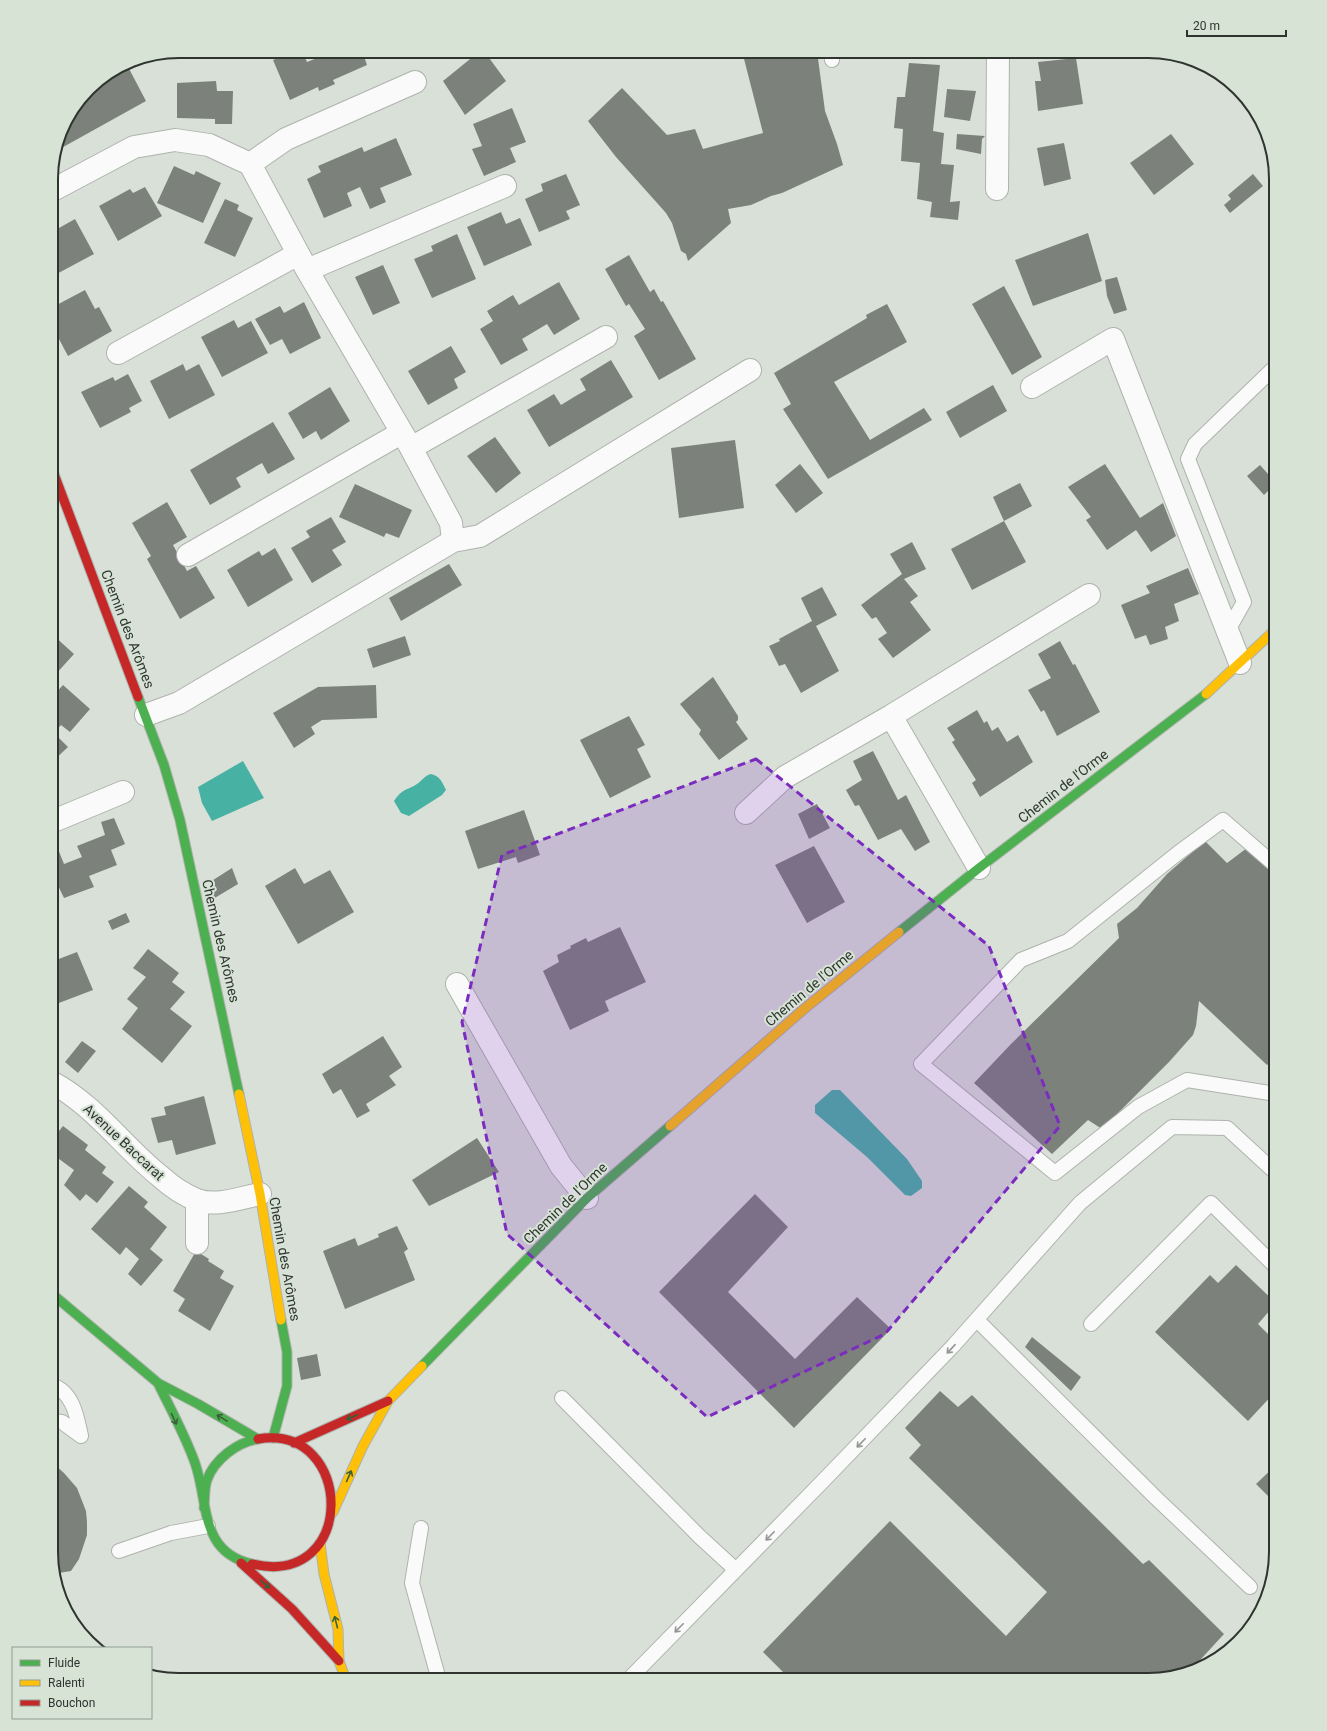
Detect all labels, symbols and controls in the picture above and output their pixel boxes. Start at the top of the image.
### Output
scale bar [1187,12,1286,38]
text: 20 m [1193,19,1220,33]
street label: Chemin des Arômes [98,567,158,691]
street label: Chemin de l'Orme [1015,746,1111,826]
street label: Chemin des Arômes [199,878,243,1004]
street label: Chemin de l'Orme [762,947,856,1029]
street label: Avenue Baccarat [80,1101,168,1184]
street label: Chemin de l'Orme [520,1159,610,1247]
street label: Chemin des Arômes [266,1196,304,1322]
one-way arrow [946,1344,956,1354]
one-way arrow [171,1412,178,1424]
one-way arrow [347,1413,359,1421]
one-way arrow [216,1414,228,1422]
one-way arrow [856,1438,865,1448]
one-way arrow [346,1471,353,1483]
one-way arrow [765,1531,775,1541]
one-way arrow [259,1579,270,1588]
one-way arrow [332,1616,340,1629]
one-way arrow [674,1623,684,1633]
legend [12,1647,152,1719]
text: Fluide [48,1656,80,1670]
text: Ralenti [48,1676,85,1690]
text: Bouchon [48,1696,95,1710]

